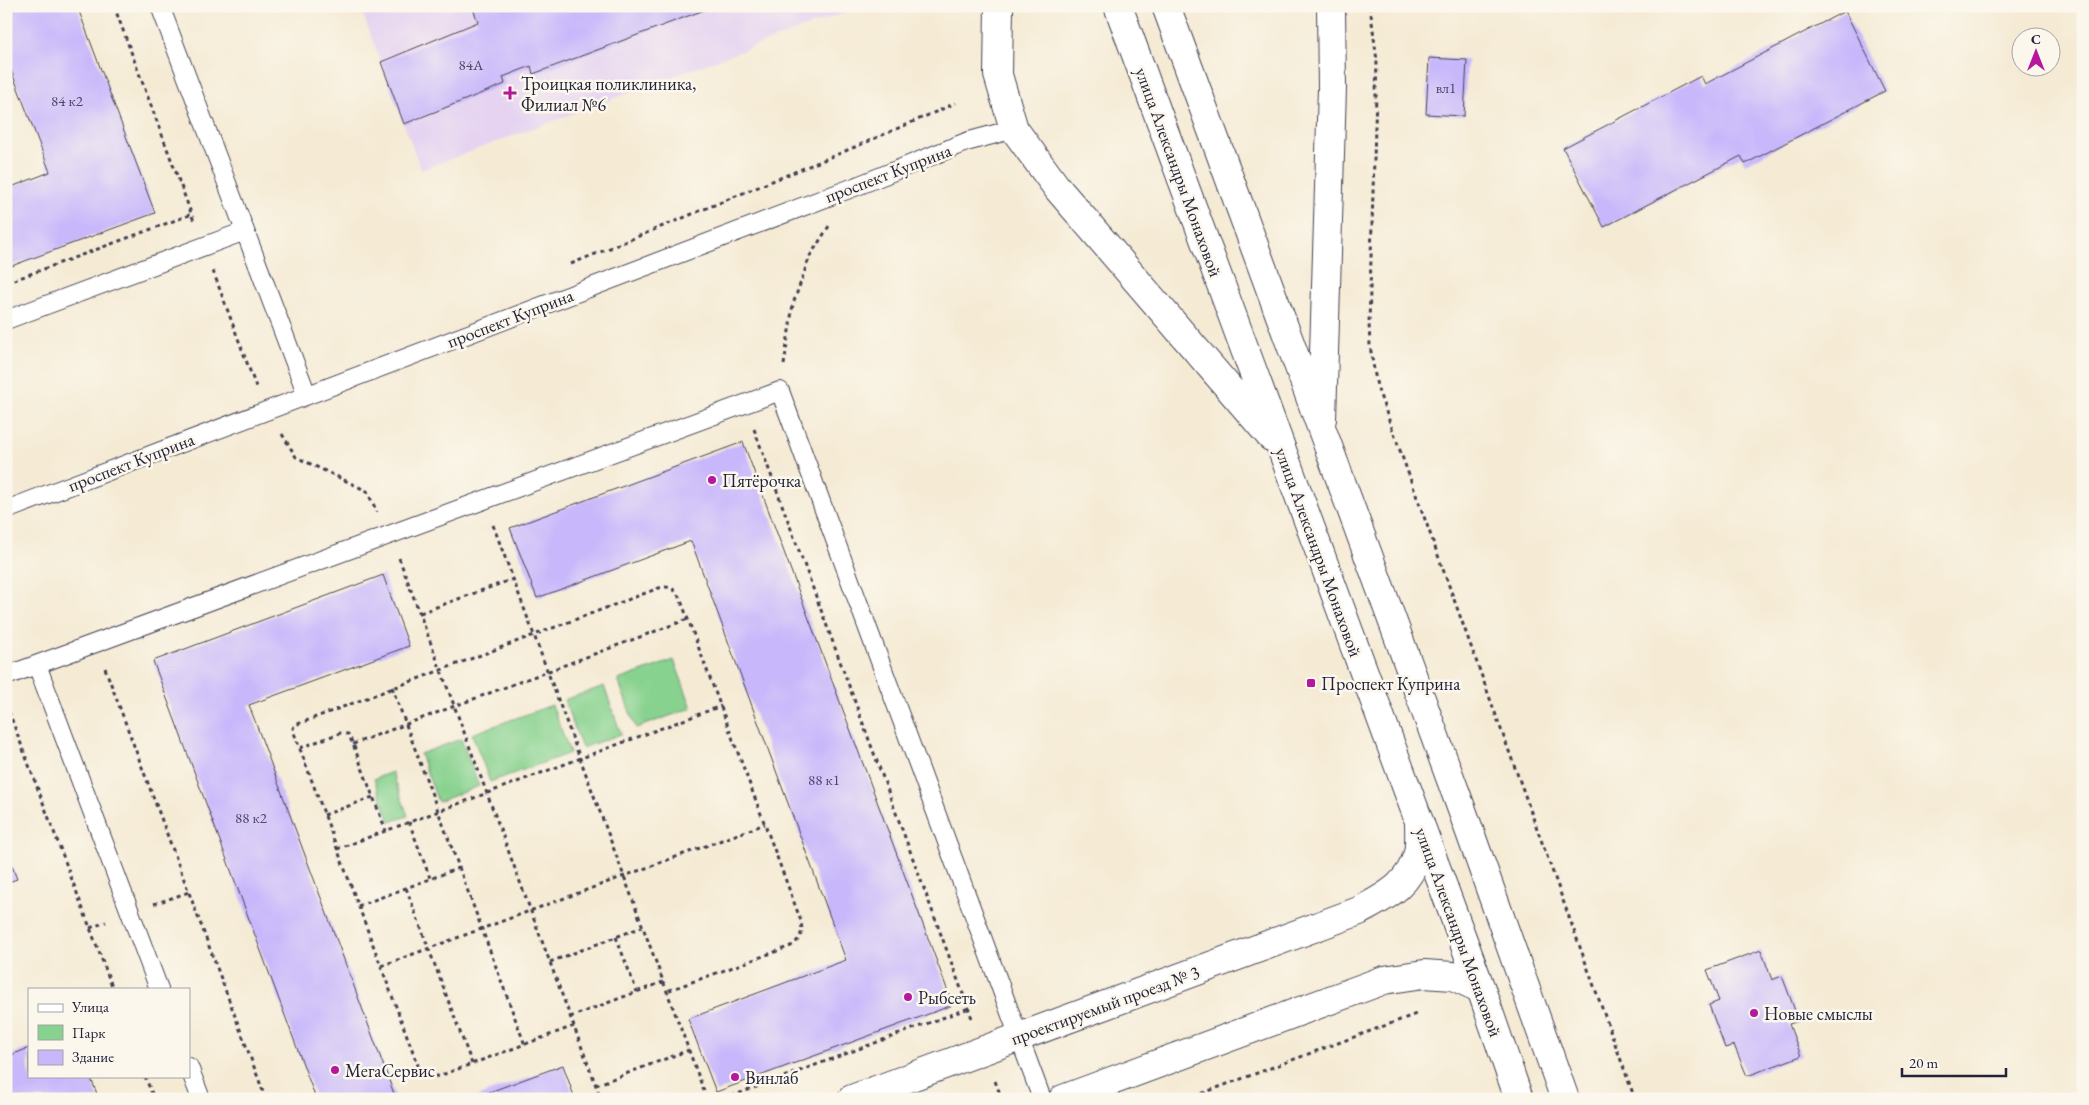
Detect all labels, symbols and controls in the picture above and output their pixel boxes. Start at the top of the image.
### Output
north arrow [2012,28,2062,78]
text: С [2031,30,2041,48]
house number: 84А [459,55,484,74]
street label: улица Александры Монаховой [1130,64,1228,280]
place label: Троицкая поликлиника, Филиал №6 [521,72,696,116]
house number: вл1 [1436,78,1456,97]
marker: Троицкая поликлиника, Филиал №6 [503,86,517,100]
house number: 84 к2 [51,91,84,110]
street label: проспект Куприна [822,138,955,208]
street label: проспект Куприна [444,283,577,353]
street label: проспект Куприна [65,427,198,497]
street label: улица Александры Монаховой [1270,444,1368,660]
place label: Пятёрочка [722,469,802,492]
marker: Пятёрочка [706,474,718,486]
place label: Проспект Куприна [1321,672,1461,695]
marker: Проспект Куприна [1305,677,1317,689]
house number: 88 к1 [808,770,840,789]
house number: 88 к2 [235,808,268,827]
street label: улица Александры Монаховой [1410,824,1508,1040]
street label: проектируемый проезд № 3 [1008,960,1202,1050]
place label: Рыбсеть [918,986,976,1009]
legend [28,988,190,1078]
marker: Рыбсеть [902,991,914,1003]
text: Улица [71,997,109,1016]
place label: Новые смыслы [1764,1002,1873,1025]
marker: Новые смыслы [1748,1007,1760,1019]
text: Парк [72,1023,105,1042]
scale bar [1902,1045,2005,1077]
text: Здание [72,1047,114,1066]
text: 20 m [1909,1053,1938,1072]
place label: МегаСервис [345,1059,435,1082]
marker: МегаСервис [329,1064,341,1076]
place label: Винлаб [745,1066,799,1089]
marker: Винлаб [729,1071,741,1083]

